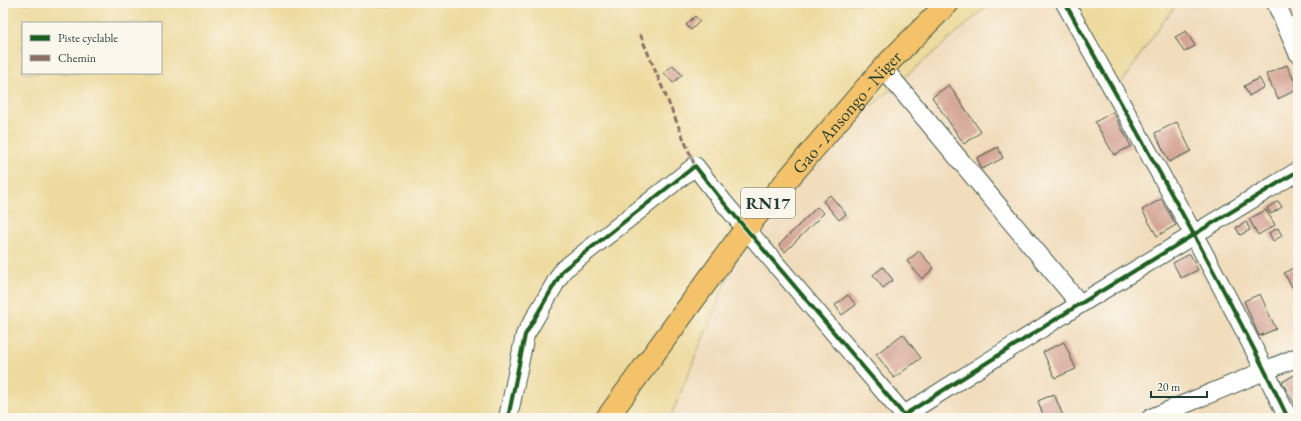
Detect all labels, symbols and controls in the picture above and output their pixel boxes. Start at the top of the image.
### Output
legend [22,22,162,74]
text: Piste cyclable [58,30,118,46]
street label: Gao - Ansongo - Niger [786,45,906,178]
text: Chemin [58,50,97,66]
road number: RN17 [741,188,795,218]
scale bar [1151,373,1207,399]
text: 20 m [1157,379,1181,395]

